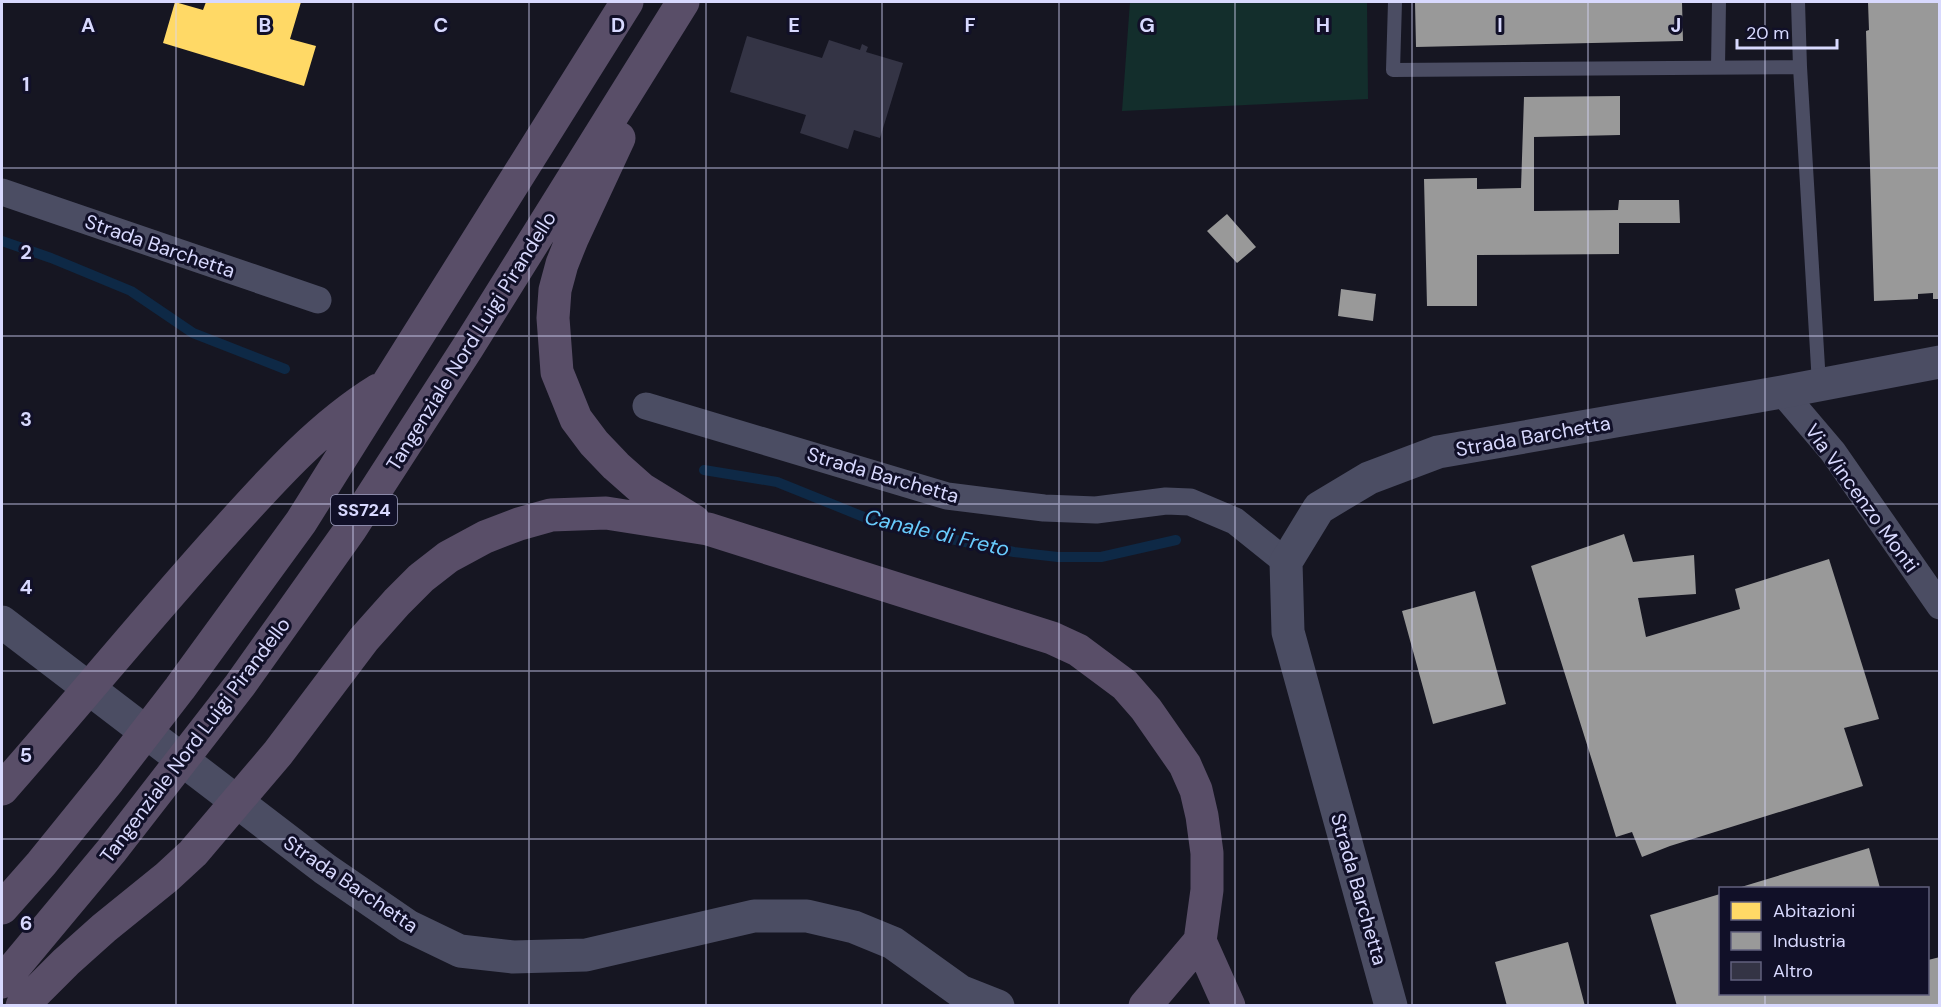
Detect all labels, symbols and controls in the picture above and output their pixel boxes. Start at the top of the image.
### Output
text: A [81,12,95,38]
text: B [259,12,271,38]
text: C [434,12,448,38]
text: D [611,12,625,38]
text: E [788,12,800,38]
text: F [964,12,976,38]
text: G [1139,12,1155,38]
text: H [1316,12,1330,38]
text: I [1497,12,1503,38]
text: J [1671,12,1681,38]
scale bar [1737,12,1838,50]
text: 20 m [1746,21,1789,45]
text: 1 [22,71,30,97]
street label: Tangenziale Nord Luigi Pirandello [380,206,562,476]
street label: Strada Barchetta [82,208,238,284]
text: 2 [20,239,32,265]
text: 3 [20,406,32,432]
street label: Strada Barchetta [1453,410,1613,462]
street label: Via Vincenzo Monti [1799,419,1925,577]
street label: Strada Barchetta [804,441,962,509]
road number: SS724 [331,495,397,525]
water label: Canale di Freto [862,503,1012,563]
text: 4 [20,574,33,600]
street label: Tangenziale Nord Luigi Pirandello [94,612,296,868]
text: 5 [20,742,32,768]
street label: Strada Barchetta [1325,810,1393,968]
street label: Strada Barchetta [279,829,423,939]
legend [1719,887,1929,995]
text: Abitazioni [1773,899,1855,923]
text: 6 [20,910,32,936]
text: Industria [1773,929,1846,953]
text: Altro [1773,959,1813,983]

